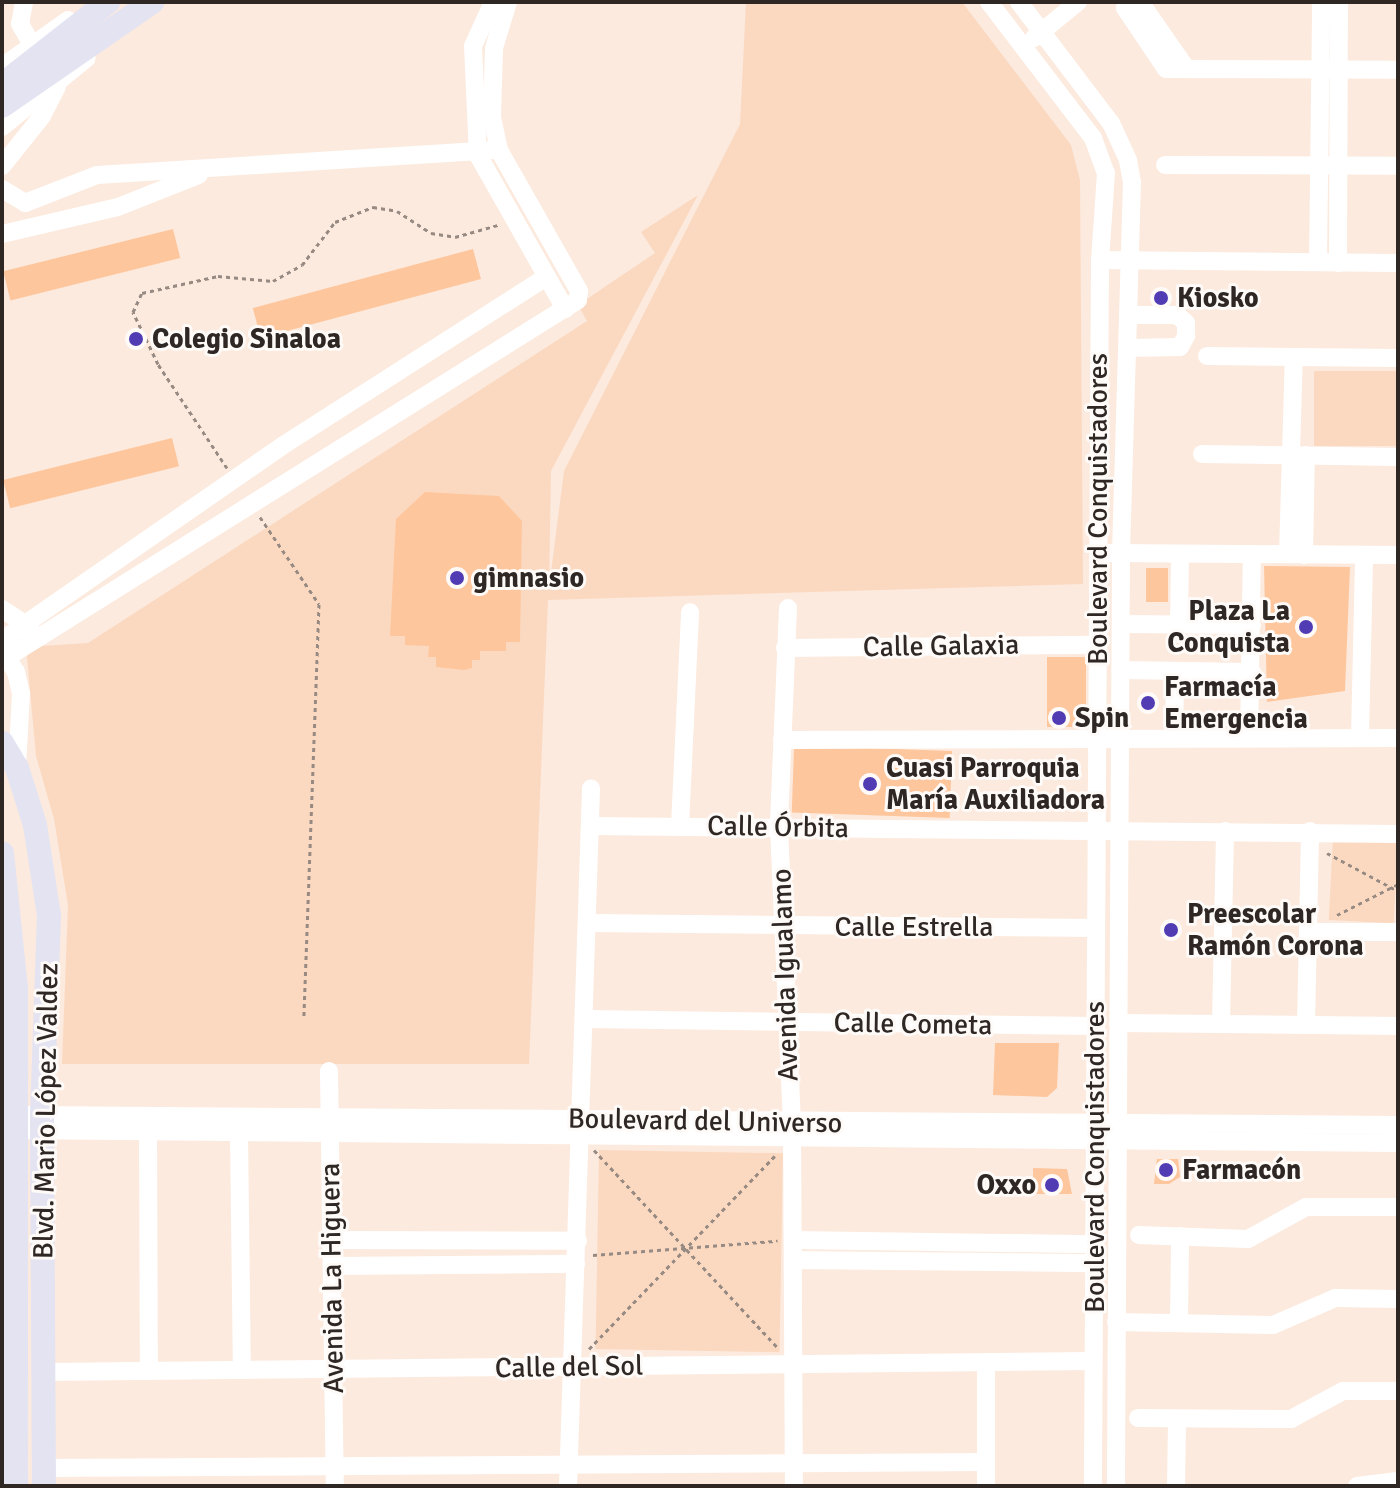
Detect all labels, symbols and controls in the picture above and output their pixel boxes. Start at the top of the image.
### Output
place label: Kiosko [1177,281,1259,315]
marker: Kiosko [1152,289,1170,307]
place label: Colegio Sinaloa [152,322,341,356]
marker: Colegio Sinaloa [127,330,145,348]
street label: Boulevard Conquistadores [1081,353,1115,665]
place label: gimnasio [473,561,584,595]
marker: gimnasio [448,569,466,587]
place label: Plaza La Conquista [1167,594,1290,660]
marker: Plaza La Conquista [1297,618,1315,636]
street label: Calle Galaxia [863,628,1019,664]
place label: Farmacía Emergencia [1164,670,1308,736]
marker: Farmacía Emergencia [1139,694,1157,712]
place label: Spin [1075,701,1129,735]
marker: Spin [1050,709,1068,727]
place label: Cuasi Parroquia María Auxiliadora [886,751,1105,817]
marker: Cuasi Parroquia María Auxiliadora [861,775,879,793]
street label: Calle Órbita [707,809,849,845]
street label: Avenida Igualamo [764,868,806,1082]
place label: Preescolar Ramón Corona [1187,897,1364,963]
street label: Calle Estrella [834,910,994,944]
marker: Preescolar Ramón Corona [1162,921,1180,939]
street label: Blvd. Mario López Valdez [27,963,65,1259]
street label: Boulevard Conquistadores [1078,1001,1112,1313]
street label: Calle Cometa [833,1006,993,1042]
street label: Boulevard del Universo [568,1102,842,1140]
place label: Farmacón [1182,1153,1301,1187]
marker: Farmacón [1157,1161,1175,1179]
street label: Avenida La Higuera [313,1162,351,1394]
place label: Oxxo [976,1168,1036,1202]
marker: Oxxo [1043,1176,1061,1194]
street label: Calle del Sol [494,1349,644,1385]

